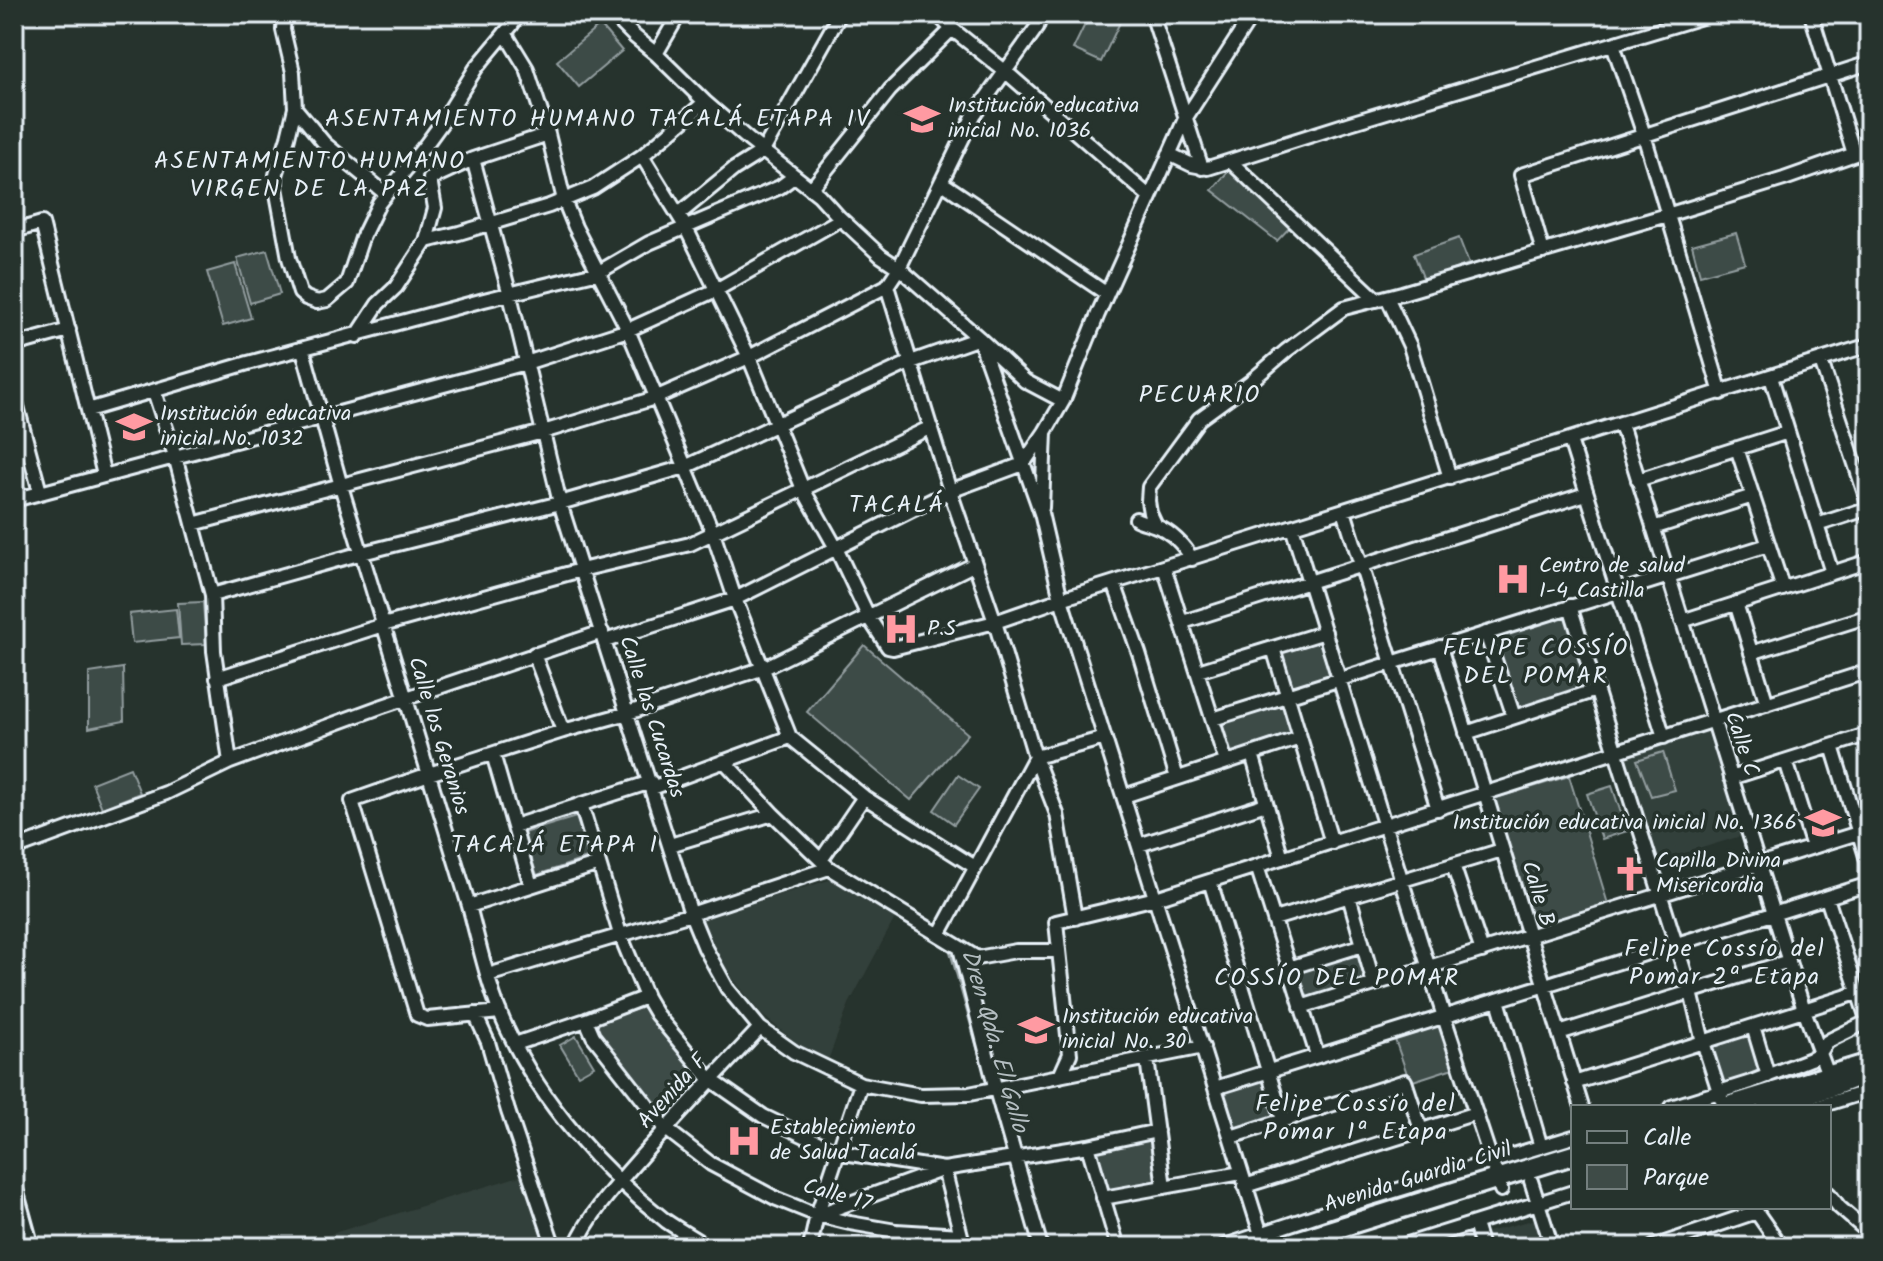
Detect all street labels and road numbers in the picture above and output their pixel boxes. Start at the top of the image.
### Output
street label: Calle las Cucardas [608,631,694,803]
street label: Calle los Geranios [397,653,479,820]
street label: Calle C [1714,707,1768,781]
street label: Calle B [1510,857,1564,931]
street label: Avenida F [629,1045,717,1138]
street label: Avenida Guardia Civil [1320,1133,1517,1223]
street label: Calle 17 [799,1170,876,1223]

